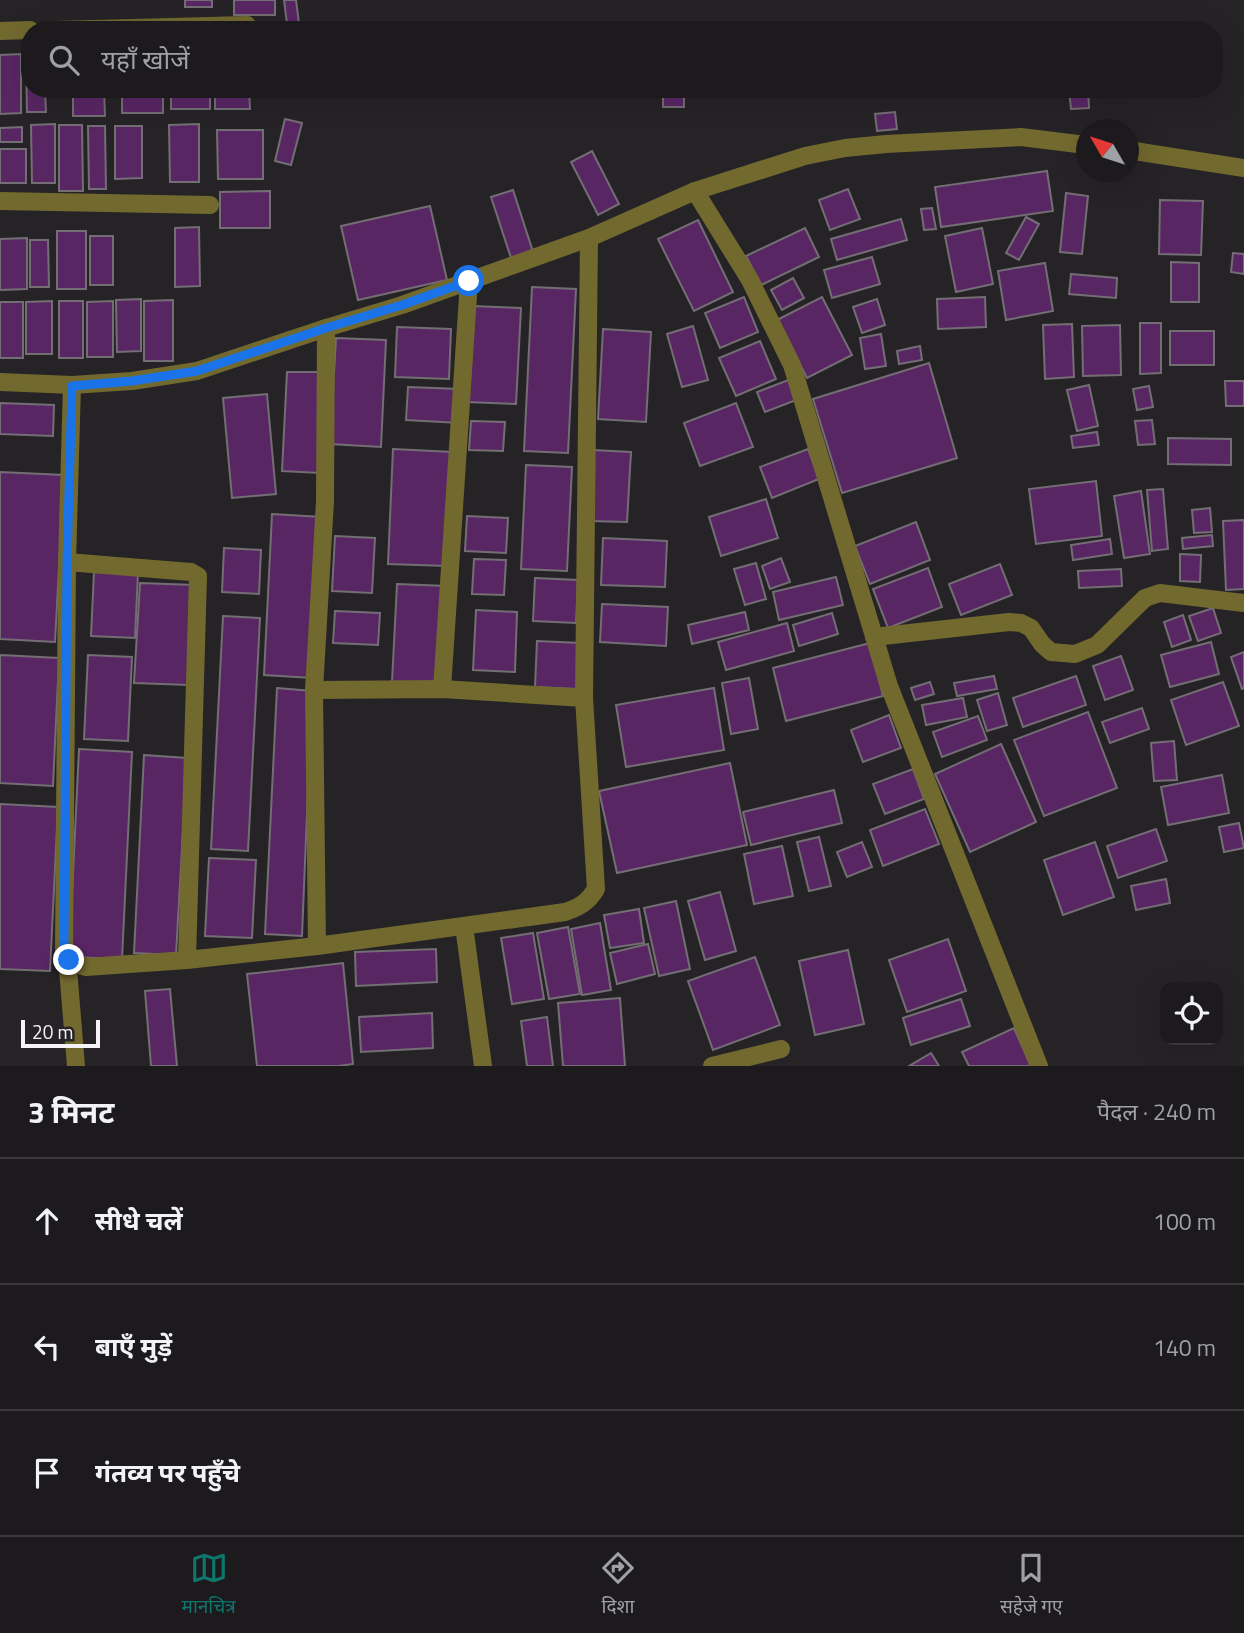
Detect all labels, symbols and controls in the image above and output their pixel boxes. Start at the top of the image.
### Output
search box [21,21,1223,98]
text: यहाँ खोजें [101,40,190,79]
icon: search [45,41,83,79]
north arrow [1076,119,1139,182]
route start [453,265,484,296]
route end [53,944,84,975]
map controls [1160,982,1223,1045]
button: locate [1160,982,1223,1045]
scale bar [21,1017,100,1049]
text: 20 m [32,1017,73,1046]
text: 3 मिनट [28,1089,114,1135]
text: पैदल · 240 m [1097,1094,1216,1129]
text: सीधे चलें [95,1201,183,1240]
icon: ahead [28,1202,66,1240]
text: 100 m [1153,1204,1216,1239]
text: बाएँ मुड़ें [95,1327,172,1366]
icon: left [28,1328,66,1366]
text: 140 m [1153,1330,1216,1365]
text: गंतव्य पर पहुँचे [95,1453,240,1492]
icon: arrive [28,1454,66,1492]
tab: मानचित्र [182,1549,236,1621]
tab: दिशा [599,1549,637,1621]
tab: सहेजे गए [1000,1549,1062,1621]

